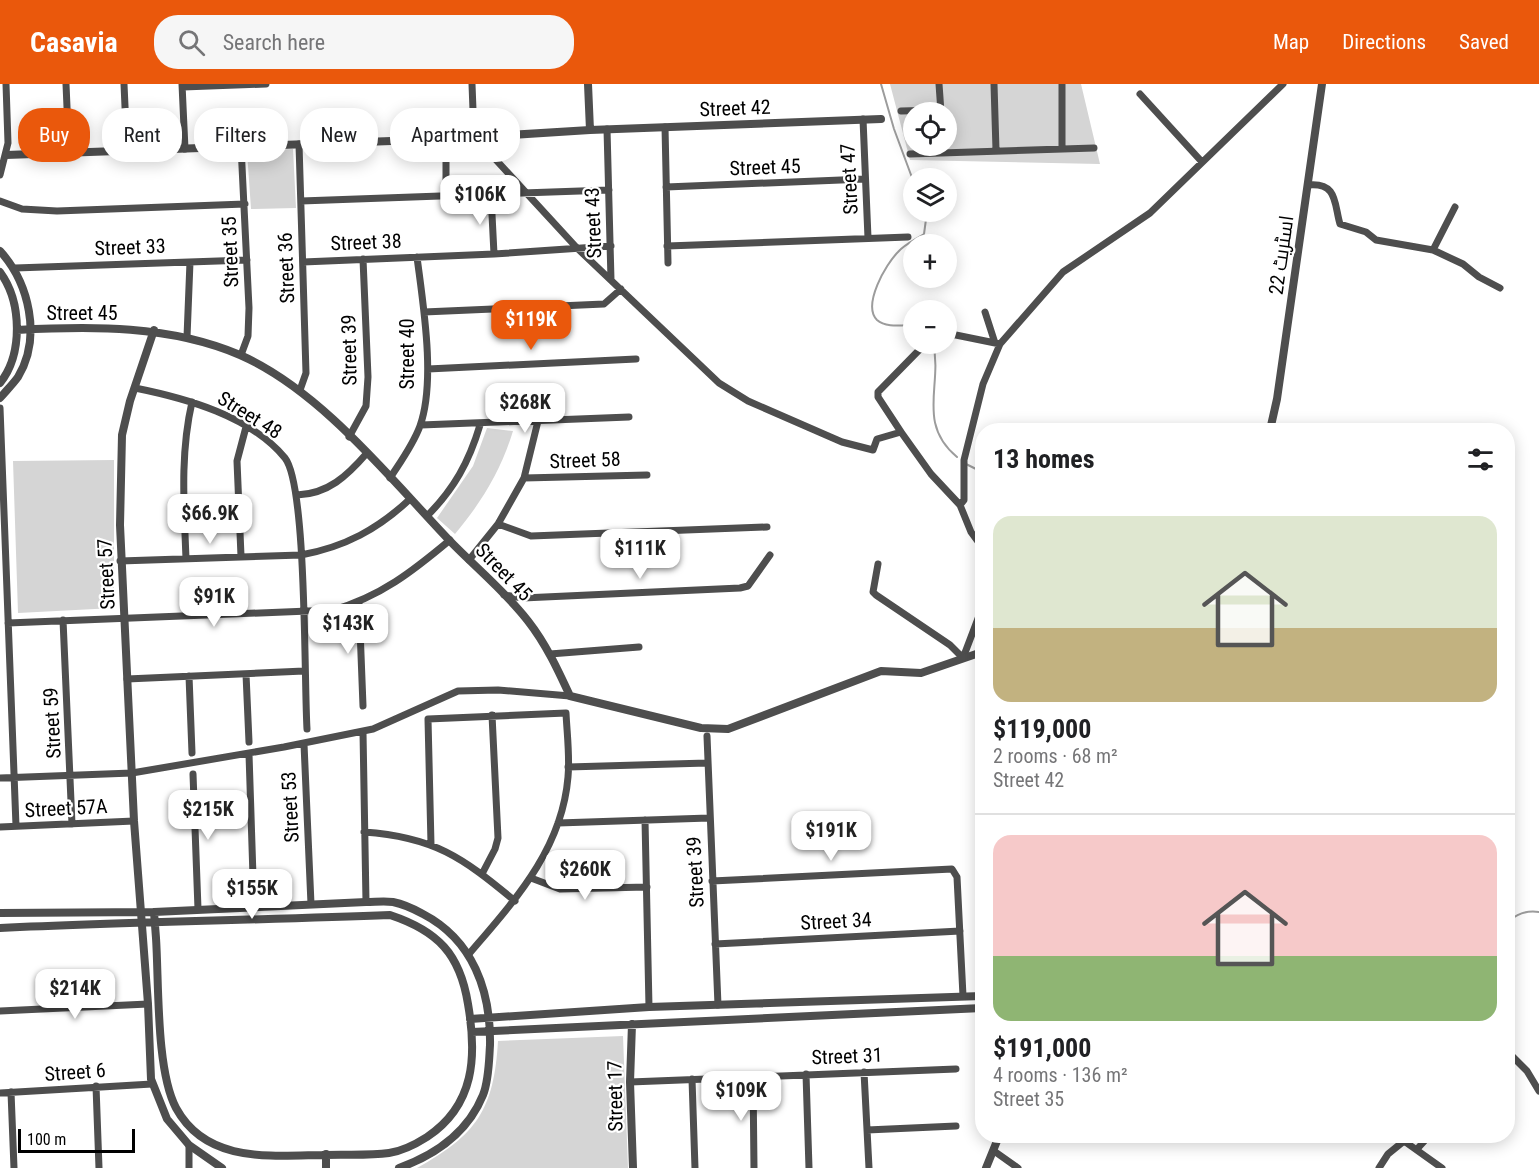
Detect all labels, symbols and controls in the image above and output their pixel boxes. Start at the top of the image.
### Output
search box [154,15,574,69]
text: Casavia [30,26,118,59]
icon: search [175,26,208,59]
text: Search here [223,30,325,55]
text: Map [1273,30,1309,54]
text: Directions [1342,30,1426,54]
text: Saved [1459,30,1509,54]
street label: Street 42 [699,95,771,121]
map controls [903,102,957,354]
button: locate [903,102,957,156]
chip: Buy [18,108,90,162]
chip: Rent [102,108,182,162]
chip: Filters [194,108,288,162]
chip: New [300,108,378,162]
chip: Apartment [390,108,520,162]
street label: Street 47 [835,143,863,215]
street label: Street 45 [729,154,801,180]
button: layers [903,168,957,222]
pin: $106K [438,175,522,226]
text: $106K [454,182,506,206]
street label: Street 43 [580,187,606,259]
street label: اسٹریٹ 22 [1264,214,1298,296]
street label: Street 35 [217,216,243,288]
street label: Street 38 [330,229,402,255]
street label: Street 36 [273,232,299,304]
street label: Street 33 [94,234,166,260]
button: + [903,234,957,288]
pin: $119K [489,300,573,351]
button: − [903,300,957,354]
street label: Street 45 [46,301,118,325]
text: $119K [505,307,557,331]
street label: Street 39 [336,314,362,386]
street label: Street 40 [395,318,419,390]
pin: $268K [483,383,567,434]
street label: Street 48 [213,386,287,444]
text: $268K [499,390,551,414]
icon: filters [1464,443,1497,476]
text: 13 homes [993,444,1095,474]
street label: Street 58 [549,447,621,473]
pin: $66.9K [161,494,259,545]
text: $66.9K [181,501,239,525]
pin: $111K [598,529,682,580]
text: $111K [614,536,666,560]
street label: Street 57 [92,538,120,610]
street label: Street 45 [471,538,537,606]
icon: home [1191,555,1299,663]
pin: $91K [178,577,250,628]
text: $91K [193,584,235,608]
pin: $143K [306,604,390,655]
text: $143K [322,611,374,635]
street label: Street 59 [38,687,66,759]
text: $119,000 [993,714,1091,744]
text: 2 rooms · 68 m² [993,744,1118,768]
text: Street 42 [993,768,1064,792]
street label: Street 53 [276,771,304,843]
pin: $215K [166,790,250,841]
street label: Street 57A [24,794,108,822]
text: $215K [182,797,234,821]
pin: $191K [789,811,873,862]
text: $191K [805,818,857,842]
street label: Street 39 [681,836,709,908]
pin: $260K [543,850,627,901]
text: $260K [559,857,611,881]
pin: $155K [210,869,294,920]
icon: home [1191,874,1299,982]
text: $155K [226,876,278,900]
street label: Street 34 [800,907,872,935]
pin: $214K [33,969,117,1020]
text: $214K [49,976,101,1000]
text: $191,000 [993,1033,1091,1063]
street label: Street 31 [811,1043,883,1069]
street label: Street 6 [44,1058,106,1086]
street label: Street 17 [602,1060,628,1132]
text: 4 rooms · 136 m² [993,1063,1128,1087]
pin: $109K [699,1071,783,1122]
text: $109K [715,1078,767,1102]
text: Street 35 [993,1087,1064,1111]
scale bar [18,1126,135,1154]
text: 100 m [27,1130,66,1149]

